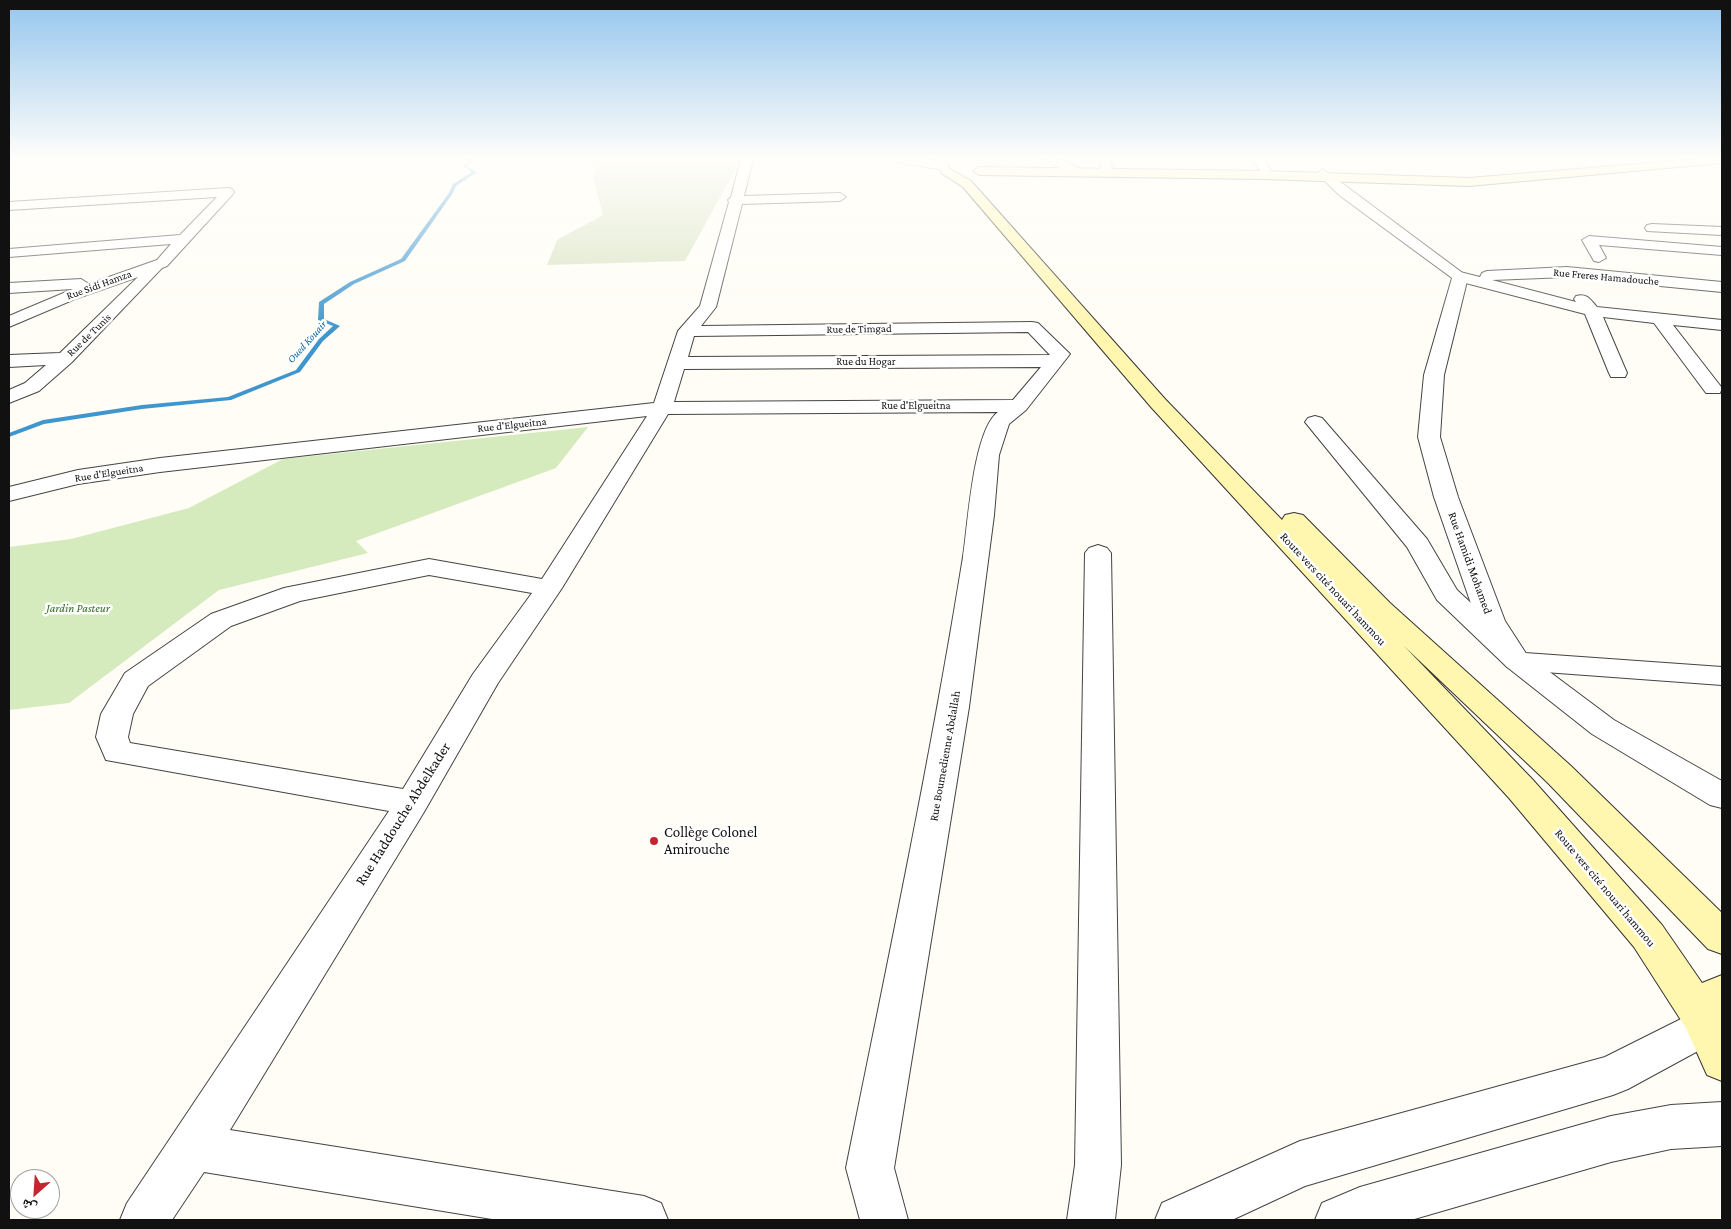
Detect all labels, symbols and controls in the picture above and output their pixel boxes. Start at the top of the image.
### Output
street label: Rue Freres Hamadouche [1553,266,1659,288]
street label: Rue Sidi Hamza [65,267,133,303]
street label: Rue de Tunis [64,311,114,359]
water label: Oued Kouair [284,318,330,366]
street label: Rue de Timgad [826,322,892,336]
street label: Rue du Hogar [836,355,896,369]
street label: Rue d'Elgueitna [881,399,951,413]
street label: Rue d'Elgueitna [477,415,547,435]
street label: Rue d'Elgueitna [74,461,144,485]
street label: Rue Hamidi Mohamed [1445,510,1495,616]
street label: Route vers cité nouari hammou [1277,530,1389,648]
park label: Jardin Pasteur [46,601,110,615]
street label: Rue Boumedienne Abdallah [926,690,964,822]
street label: Rue Haddouche Abdelkader [352,739,454,889]
place label: Collège Colonel Amirouche [664,823,757,858]
street label: Route vers cité nouari hammou [1552,826,1658,950]
marker: Collège Colonel Amirouche [648,835,660,847]
north arrow [10,1169,60,1219]
text: ش [19,1196,39,1217]

